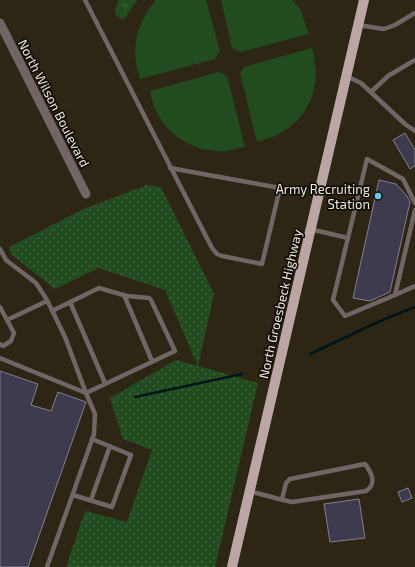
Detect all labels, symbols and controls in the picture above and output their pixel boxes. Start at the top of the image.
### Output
street label: North Wilson Boulevard [15,37,93,169]
place label: Army Recruiting Station [276,181,370,212]
marker: Army Recruiting Station [373,191,383,201]
street label: North Groesbeck Highway [255,228,305,380]

